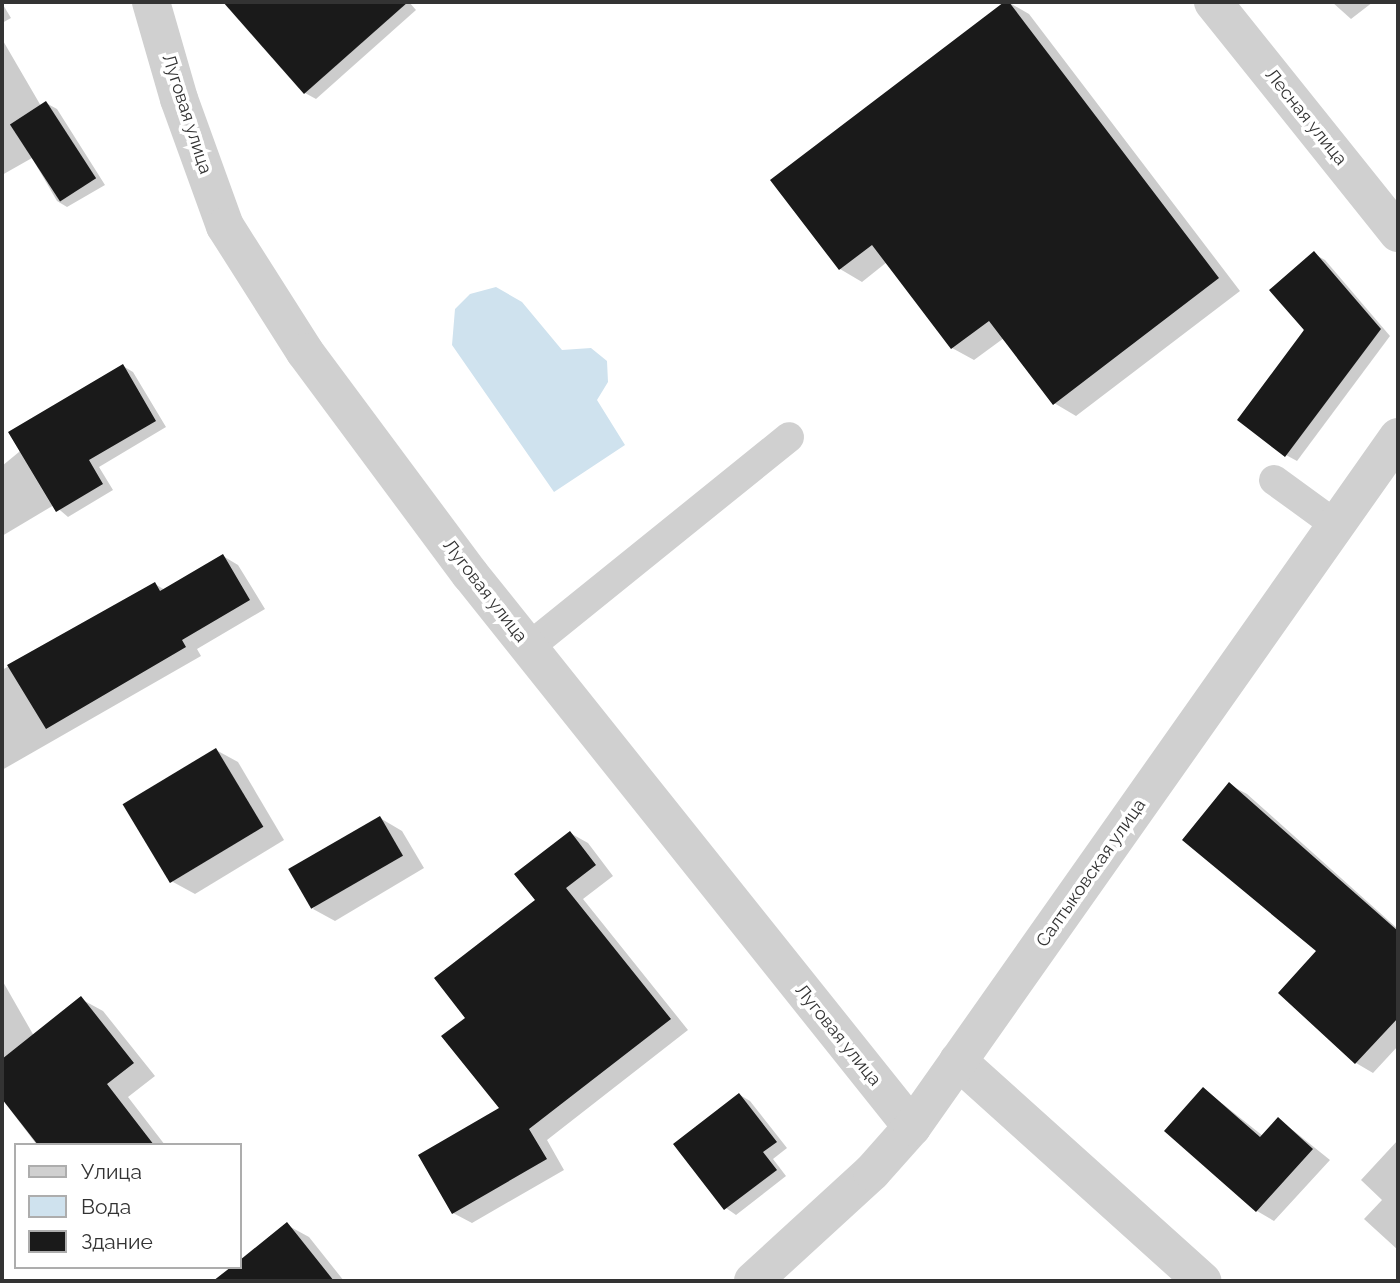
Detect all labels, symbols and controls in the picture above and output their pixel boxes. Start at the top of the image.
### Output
street label: Луговая улица [157,51,217,177]
street label: Лесная улица [1260,64,1352,170]
street label: Луговая улица [438,535,532,647]
street label: Салтыковская улица [1032,795,1150,951]
street label: Луговая улица [790,980,886,1090]
legend [14,1143,242,1269]
text: Улица [81,1159,142,1184]
text: Вода [81,1194,131,1219]
text: Здание [81,1229,153,1254]

